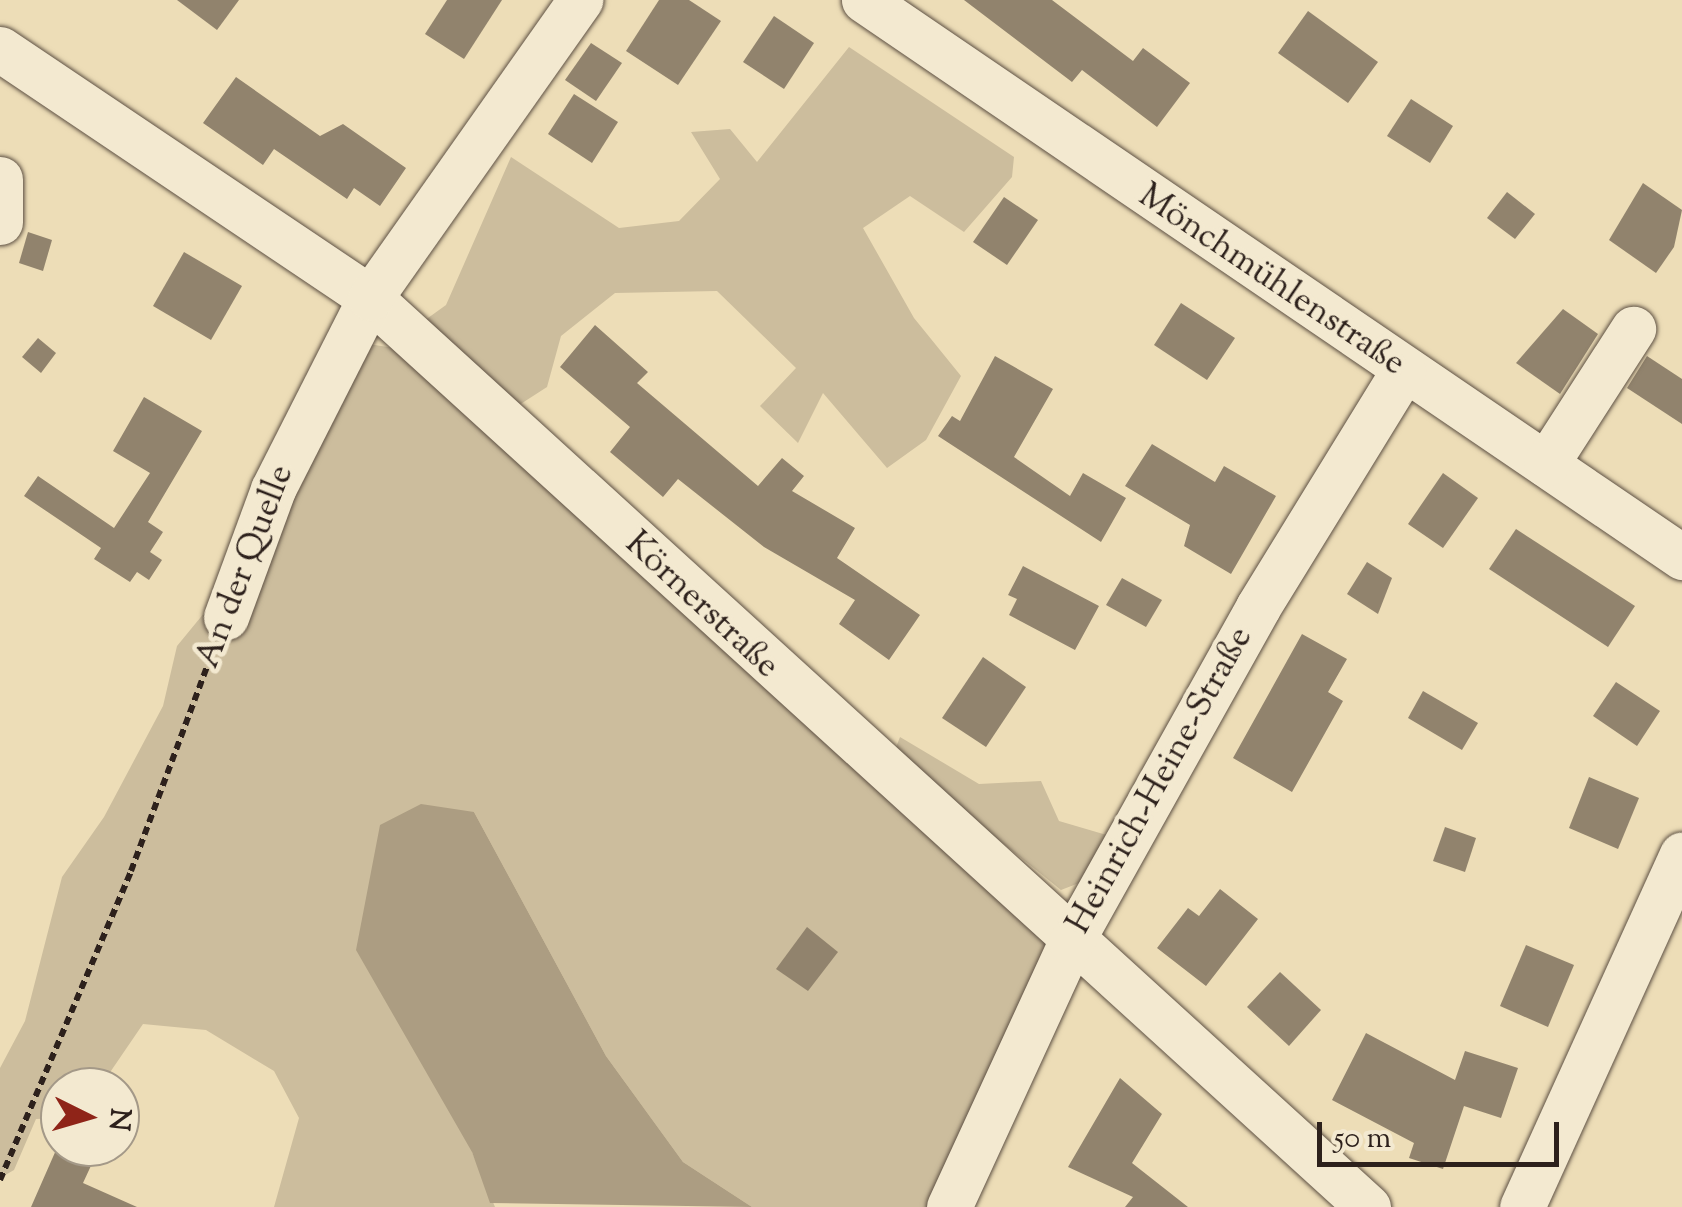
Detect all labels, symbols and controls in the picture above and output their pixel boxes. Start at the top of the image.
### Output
street label: Mönchmühlenstraße [1130,176,1412,386]
street label: An der Quelle [188,460,304,674]
street label: Körnerstraße [615,524,787,688]
street label: Heinrich-Heine-Straße [1059,620,1263,942]
north arrow [40,1067,140,1167]
scale bar [1322,1102,1564,1164]
text: N [97,1107,139,1132]
text: 50 m [1334,1118,1391,1161]

